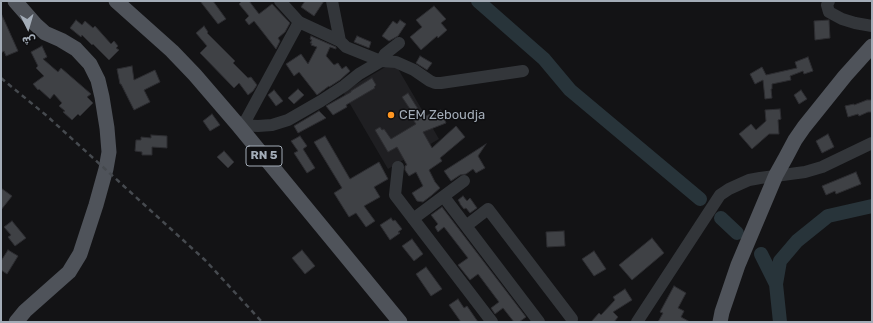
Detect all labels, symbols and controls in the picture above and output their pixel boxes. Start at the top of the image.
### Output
north arrow [8,8,48,48]
text: ش [22,33,37,48]
place label: CEM Zeboudja [399,107,485,123]
marker: CEM Zeboudja [386,110,396,120]
road number: RN 5 [246,146,282,166]

